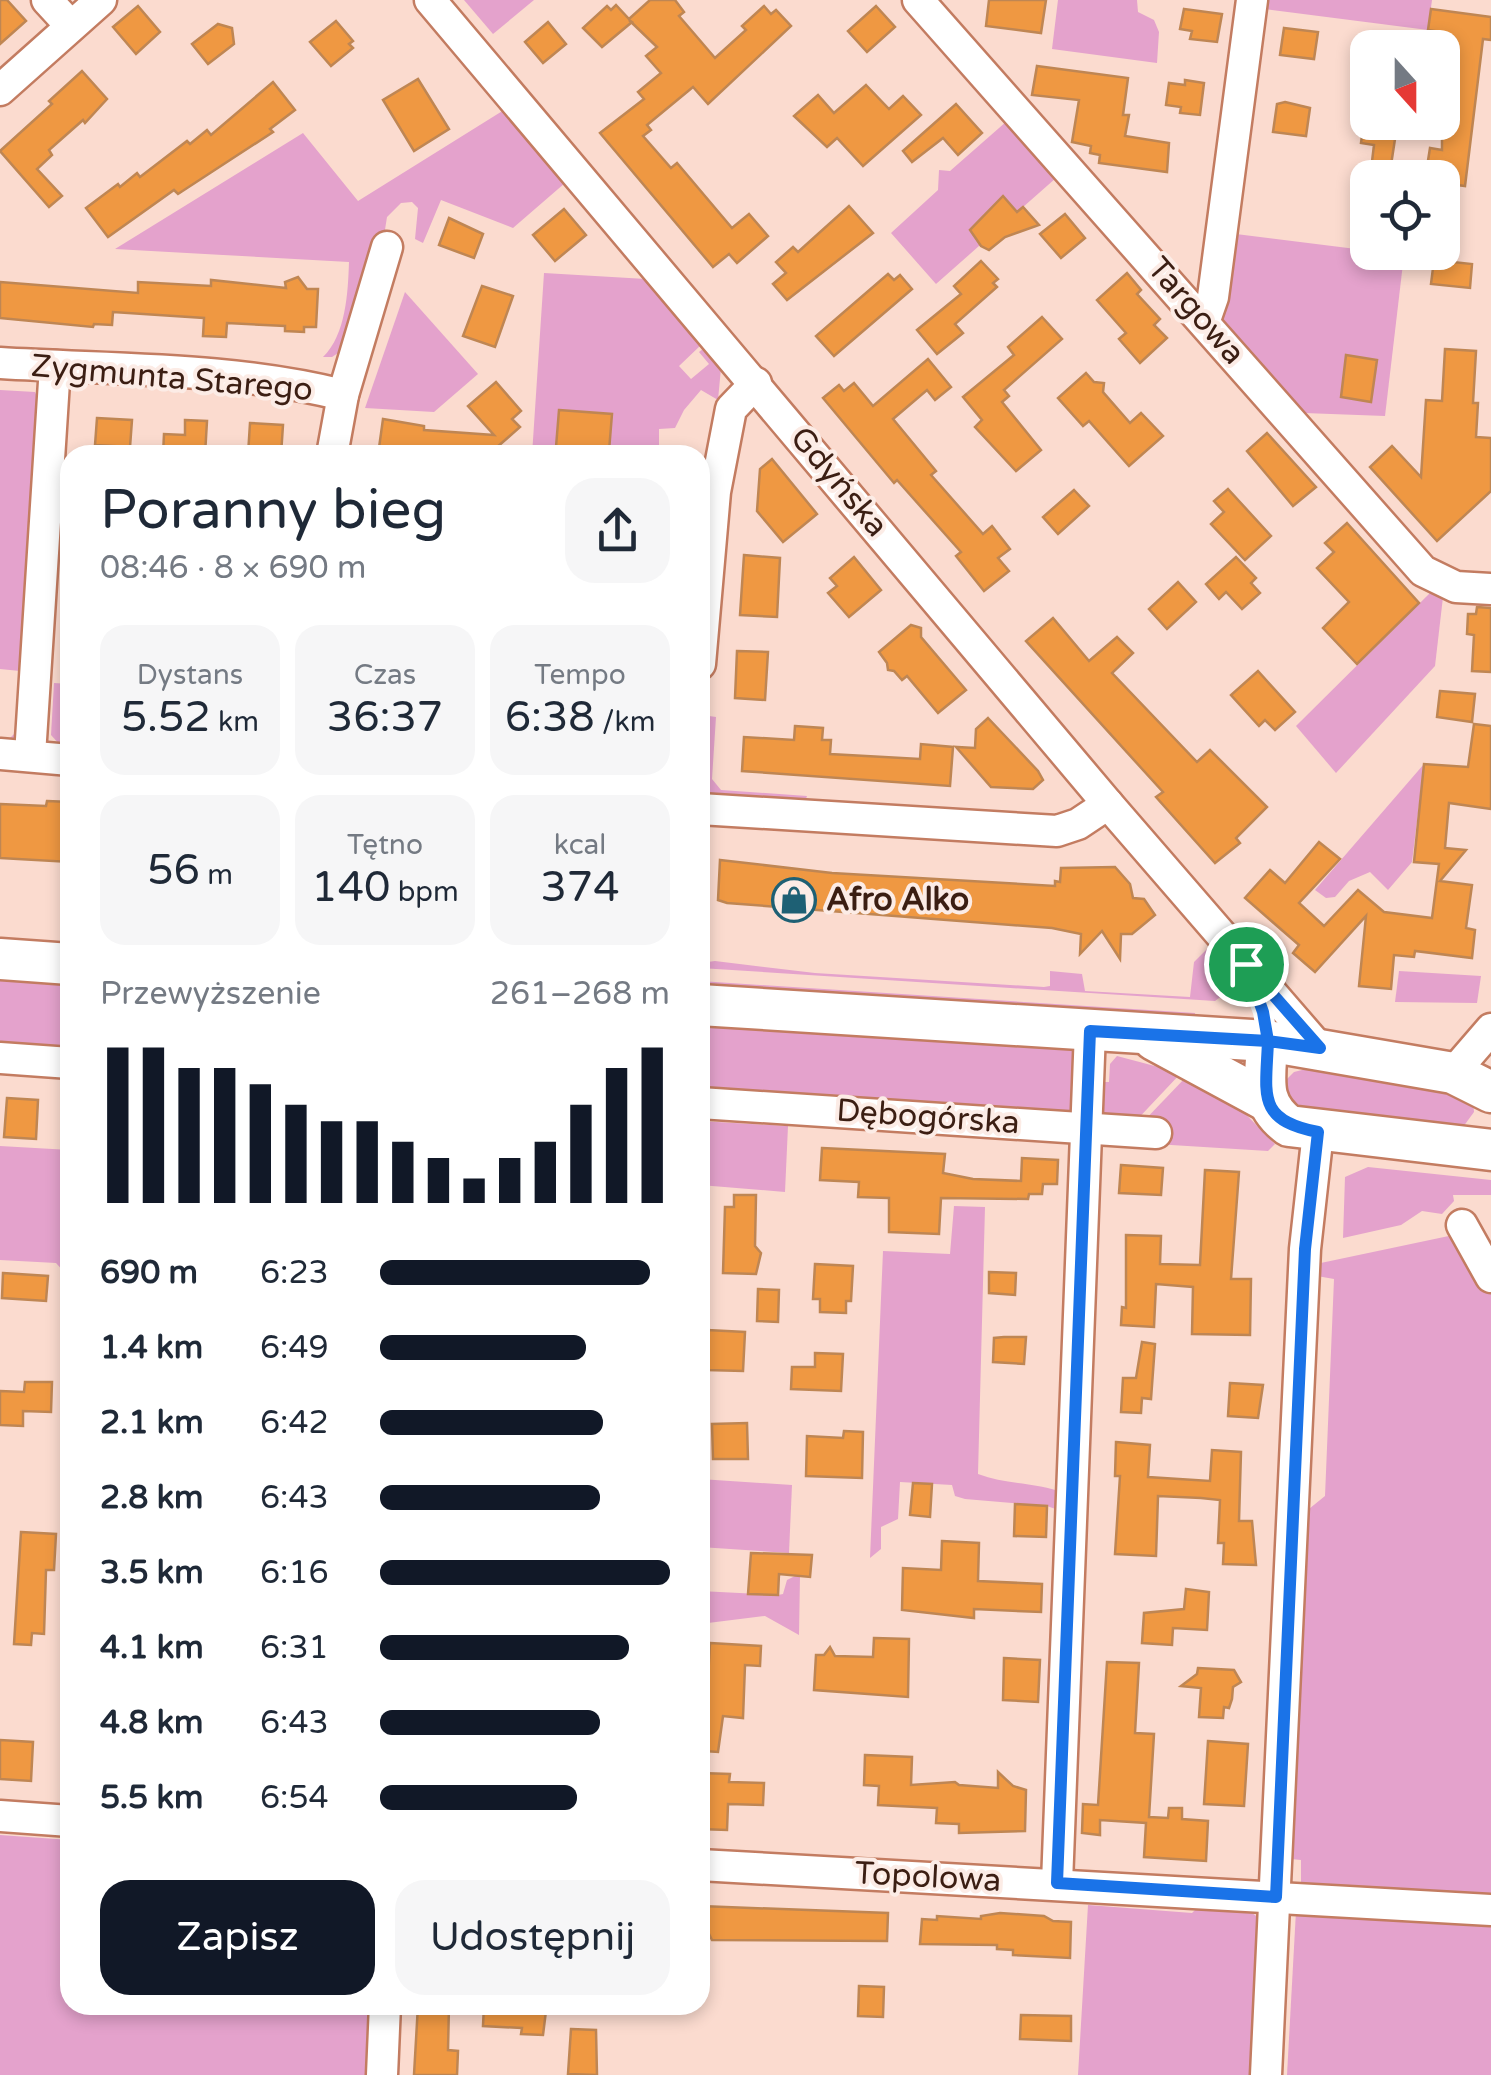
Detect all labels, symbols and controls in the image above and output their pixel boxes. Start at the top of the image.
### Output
north arrow [1350,30,1460,140]
map controls [1350,30,1460,270]
button: locate [1350,160,1460,270]
street label: Targowa [1139,250,1253,372]
street label: Zygmunta Starego [30,347,314,409]
street label: Gdyńska [782,419,896,545]
text: Poranny bieg [100,478,446,544]
button: share [565,478,670,583]
text: 08:46 · 8 × 690 m [100,549,366,587]
text: Dystans [137,658,243,692]
text: Czas [354,658,416,692]
text: Tempo [534,658,626,692]
text: 5.52 [121,692,211,743]
text: 36:37 [327,692,443,743]
text: 6:38 [505,692,595,743]
text: km [211,705,259,739]
text: /km [595,705,655,739]
text: Tętno [347,828,423,862]
text: kcal [554,828,606,862]
text: 56 [147,845,200,896]
text: m [200,858,233,892]
text: 140 [311,862,390,913]
text: 374 [540,862,620,913]
text: bpm [390,875,459,909]
shop icon: Afro Alko [771,877,817,923]
place label: Afro Alko [826,881,969,919]
pin [1204,922,1289,1007]
icon: arrive [1219,937,1274,992]
text: Przewyższenie [100,975,321,1013]
text: 261–268 m [490,975,670,1013]
street label: Dębogórska [835,1092,1021,1142]
text: 690 m [100,1254,198,1292]
text: 6:23 [260,1254,329,1292]
text: 1.4 km [100,1329,203,1367]
text: 6:49 [260,1329,329,1367]
text: 2.1 km [100,1404,204,1442]
text: 6:42 [260,1404,329,1442]
text: 2.8 km [100,1479,204,1517]
text: 6:43 [260,1479,329,1517]
text: 3.5 km [100,1554,204,1592]
text: 6:16 [260,1554,329,1592]
text: 4.1 km [100,1629,204,1667]
text: 6:31 [260,1629,329,1667]
text: 4.8 km [100,1704,204,1742]
text: 6:43 [260,1704,329,1742]
text: 5.5 km [100,1779,203,1817]
text: 6:54 [260,1779,329,1817]
street label: Topolowa [854,1854,1002,1900]
button: Zapisz [100,1880,375,1995]
button: Udostępnij [395,1880,670,1995]

